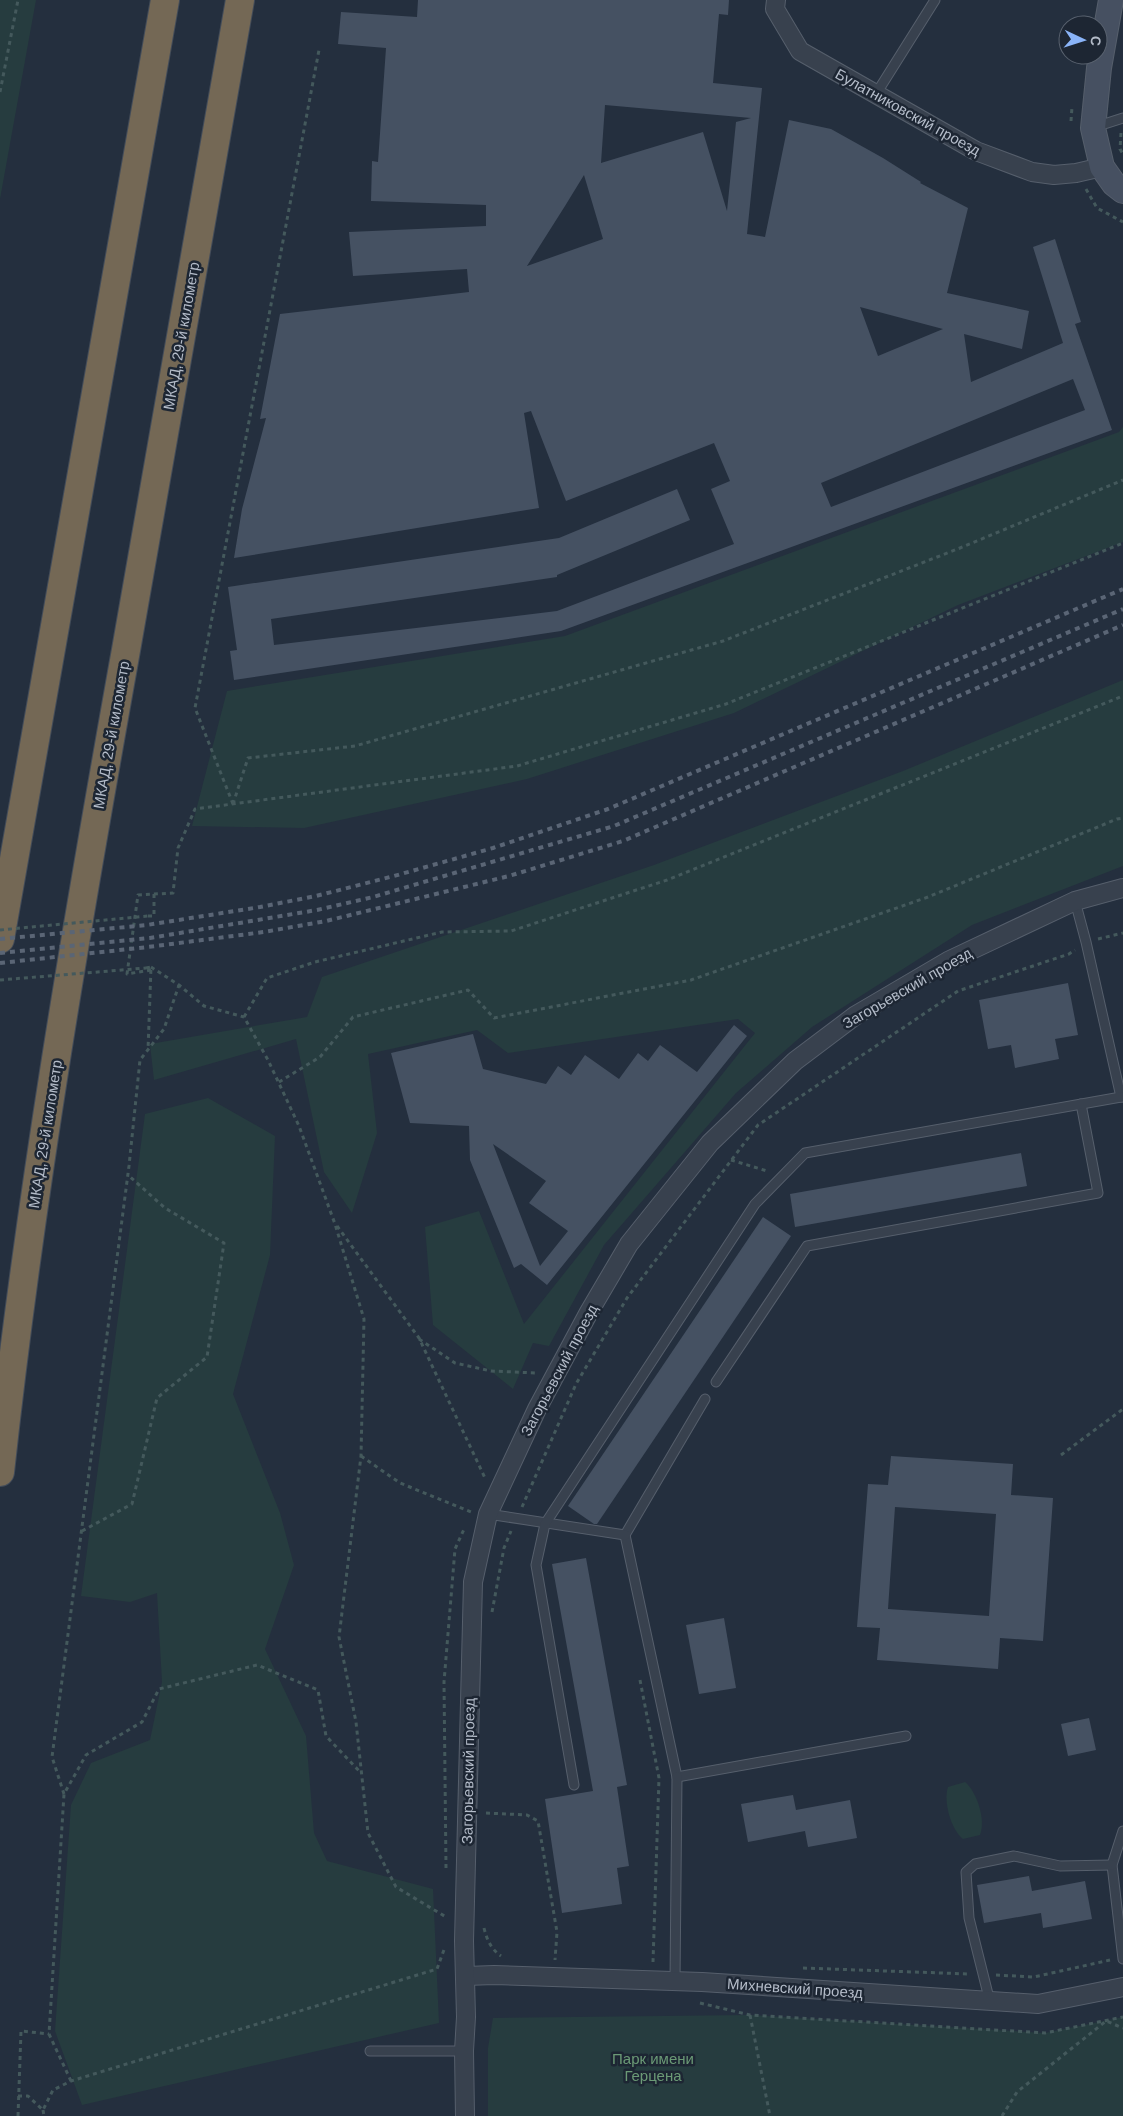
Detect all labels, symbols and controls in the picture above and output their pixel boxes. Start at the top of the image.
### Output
north arrow [1058,15,1108,65]
text: С [1088,35,1104,47]
street label: Булатниковский проезд [833,65,984,159]
street label: МКАД, 29-й километр [160,261,202,411]
street label: МКАД, 29-й километр [90,660,132,810]
street label: Загорьевский проезд [839,944,975,1032]
street label: МКАД, 29-й километр [25,1059,65,1209]
street label: Загорьевский проезд [517,1301,601,1439]
street label: Загорьевский проезд [458,1697,478,1844]
street label: Михневский проезд [727,1975,864,2001]
park label: Парк имени Герцена [612,2050,694,2084]

